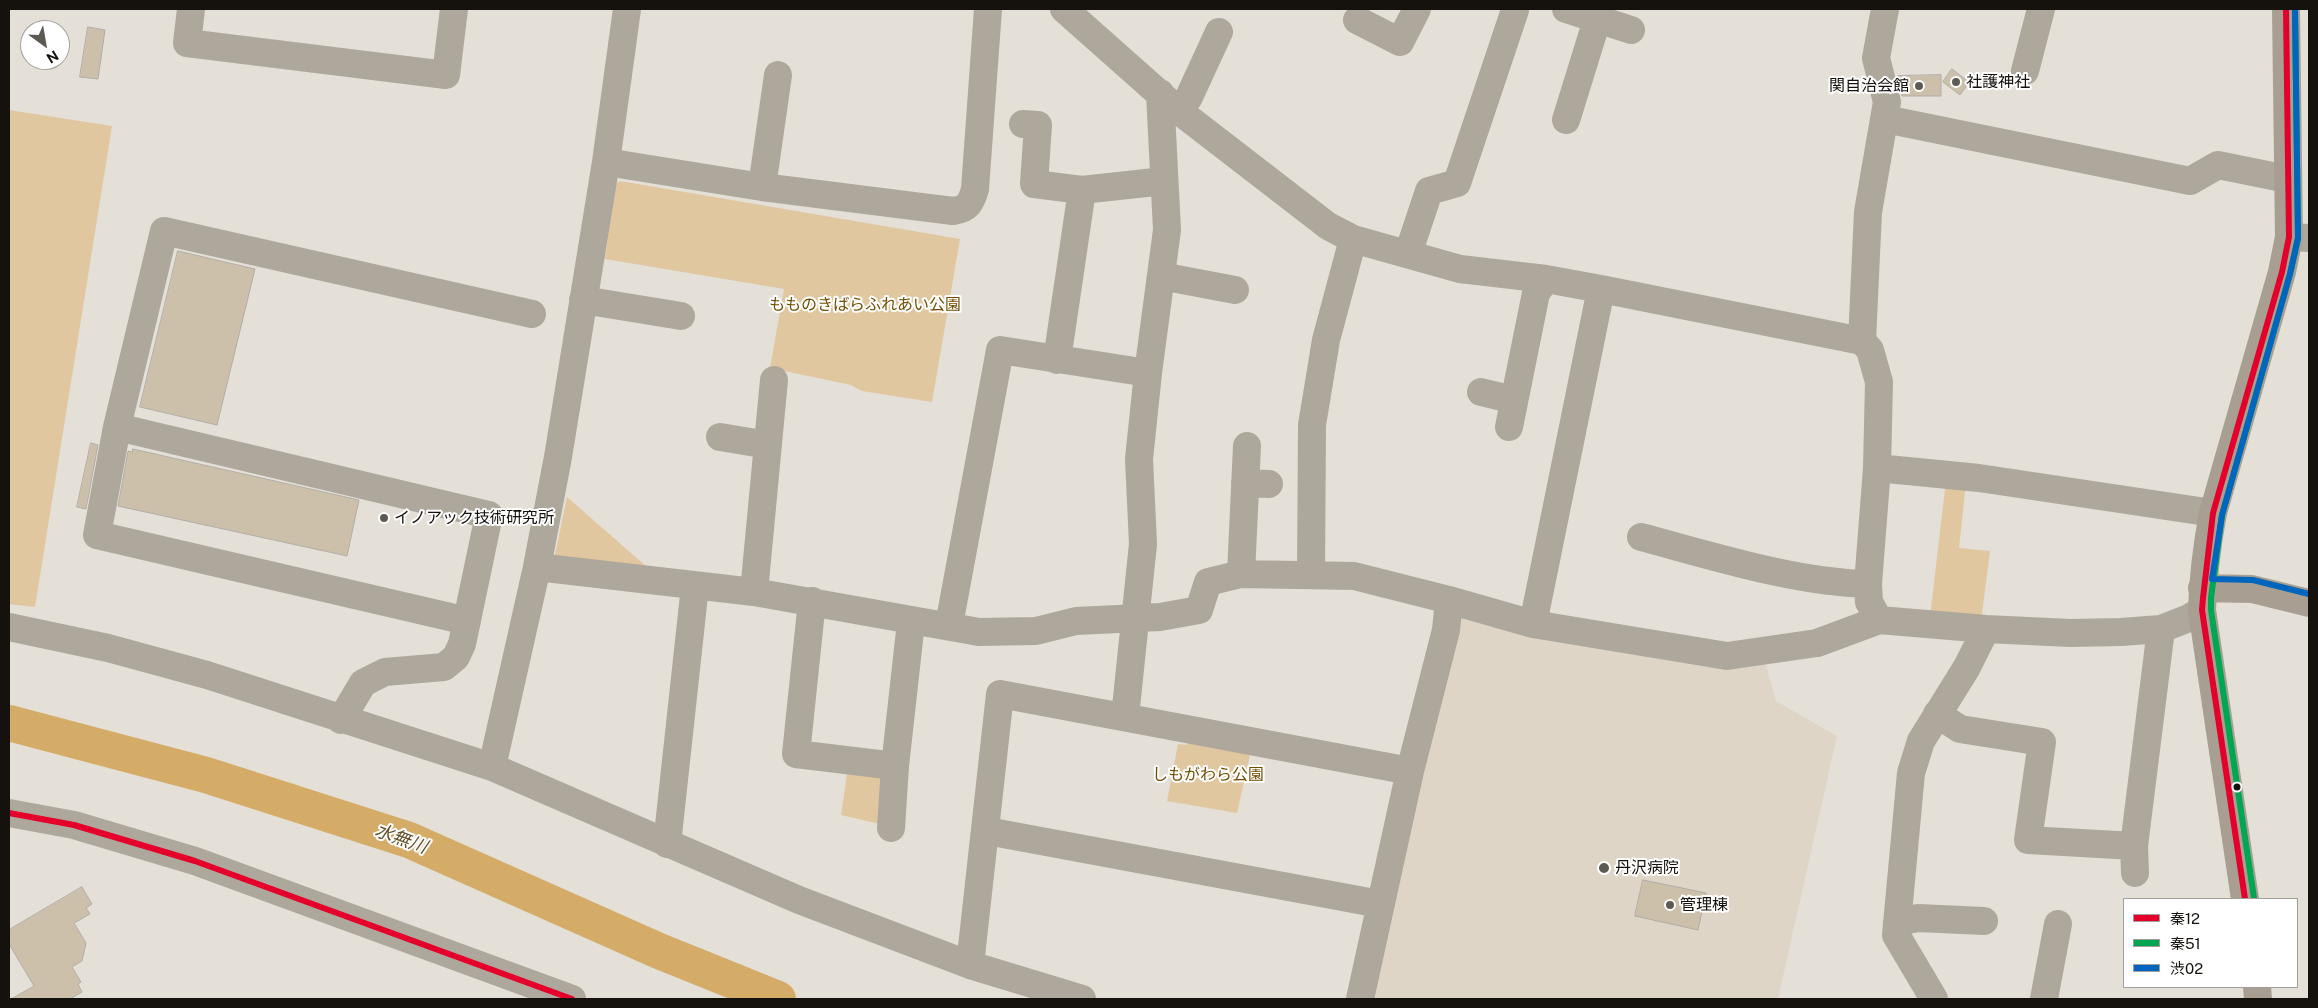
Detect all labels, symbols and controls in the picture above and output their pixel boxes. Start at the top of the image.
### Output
north arrow [20,20,70,70]
text: N [44,47,61,67]
place label: 社護神社 [1966,72,2030,92]
place label: 関自治会館 [1829,76,1909,96]
marker: 社護神社 [1950,76,1962,88]
marker: 関自治会館 [1913,80,1925,92]
park label: もものきばらふれあい公園 [769,295,961,315]
place label: イノアック技術研究所 [394,508,554,528]
marker: イノアック技術研究所 [378,512,390,524]
park label: しもがわら公園 [1152,765,1264,785]
unlabelled marker [2232,782,2242,792]
water label: 水無川 [372,820,430,858]
place label: 丹沢病院 [1615,858,1679,878]
marker: 丹沢病院 [1597,861,1611,875]
place label: 管理棟 [1680,895,1728,915]
legend [2123,898,2298,988]
marker: 管理棟 [1664,899,1676,911]
text: 秦12 [2170,910,2200,927]
text: 秦51 [2170,935,2201,952]
text: 渋02 [2170,960,2203,977]

